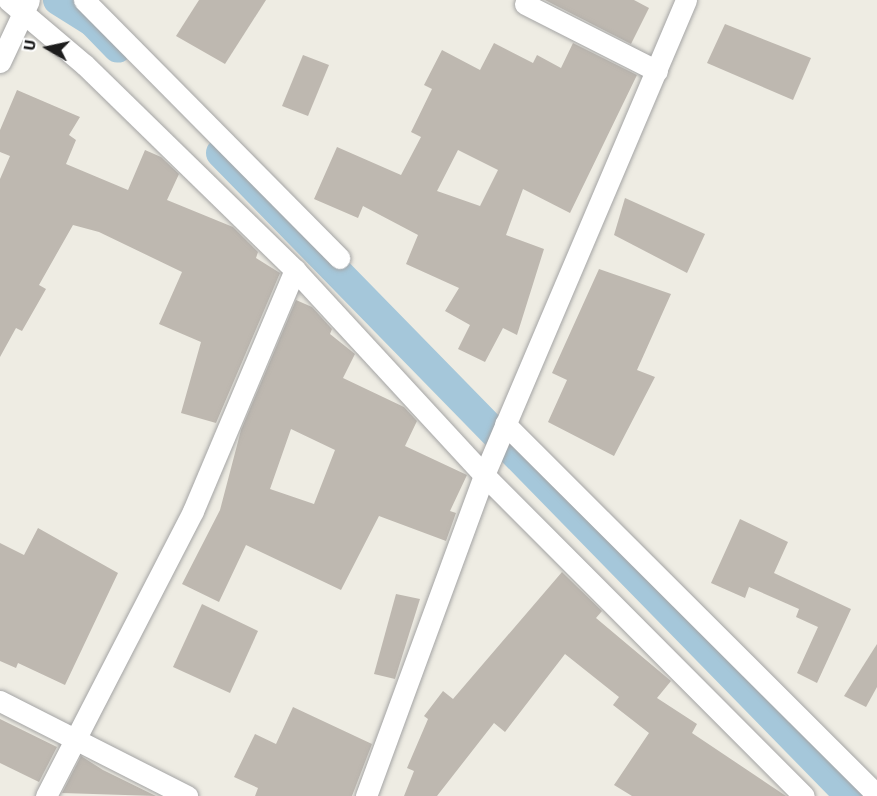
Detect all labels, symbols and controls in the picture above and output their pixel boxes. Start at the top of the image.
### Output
north arrow [18,18,78,78]
text: U [20,38,40,52]

